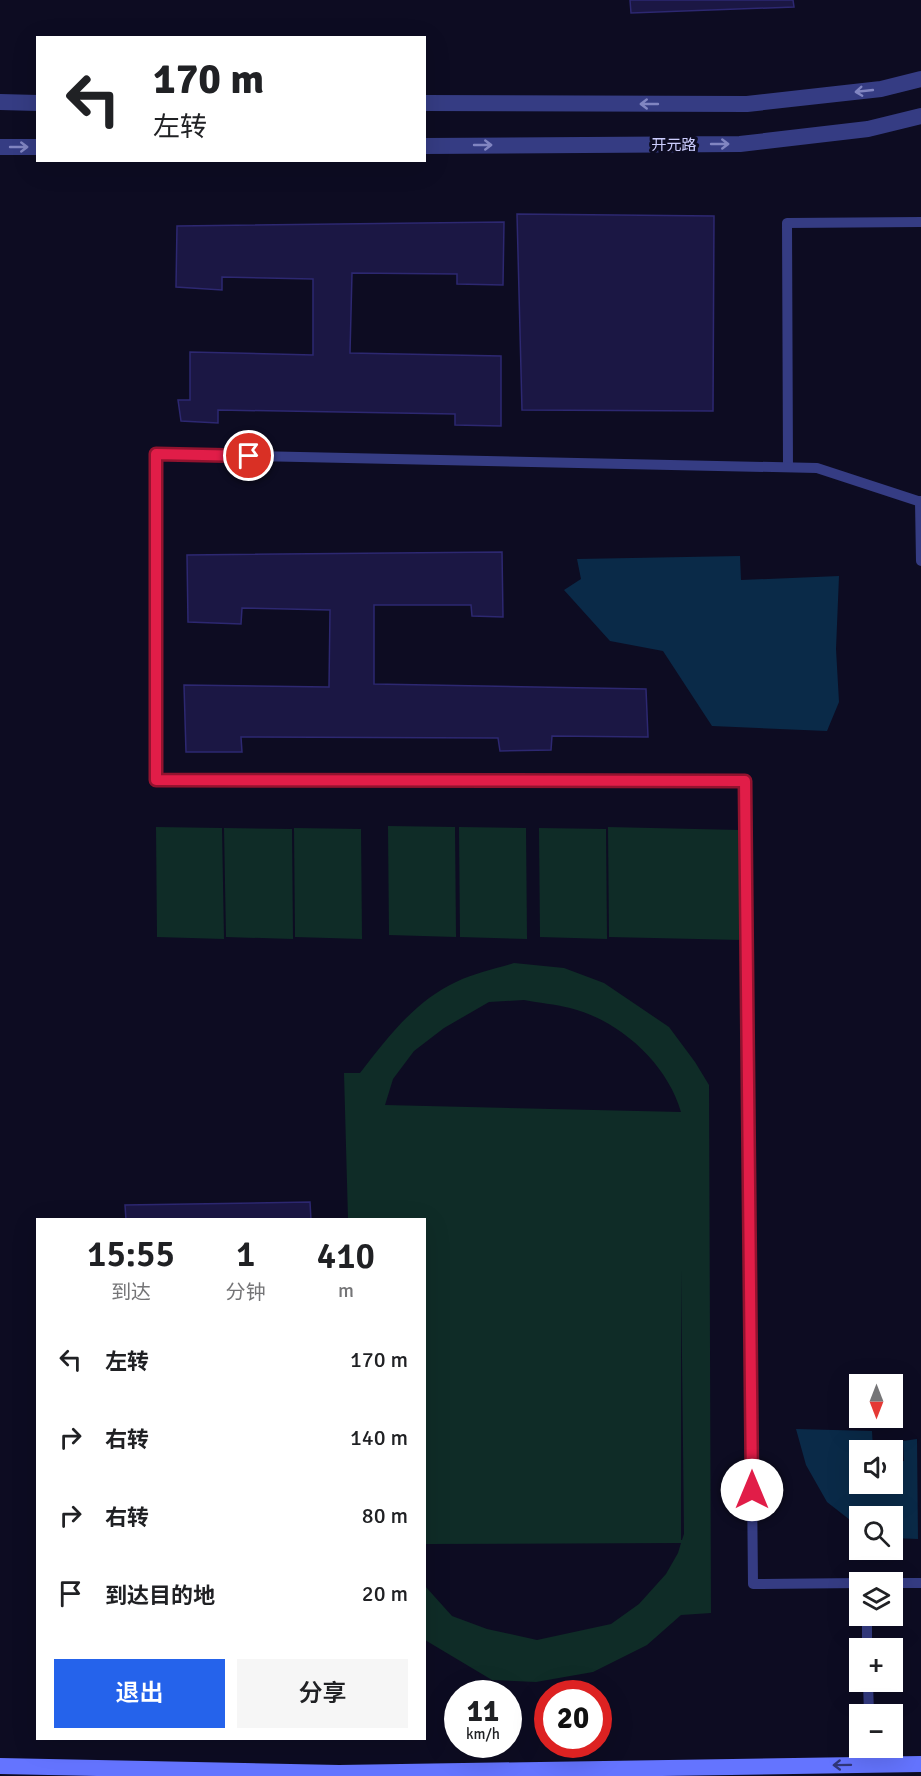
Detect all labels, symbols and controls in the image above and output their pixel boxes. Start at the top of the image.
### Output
text: 170 m [153,54,264,105]
icon: left [54,60,132,138]
one-way arrow [854,86,874,97]
one-way arrow [639,98,659,110]
text: 左转 [153,111,207,144]
street label: 开元路 [651,136,697,154]
one-way arrow [709,139,729,150]
one-way arrow [472,140,492,151]
one-way arrow [8,141,28,153]
pin [223,430,274,481]
icon: arrive [232,439,265,472]
text: 15:55 [87,1232,175,1277]
text: 1 [236,1232,256,1277]
text: 410 [317,1234,375,1279]
text: m [338,1278,354,1303]
text: 到达 [111,1280,151,1305]
text: 分钟 [226,1280,266,1305]
icon: left [54,1343,87,1376]
text: 170 m [350,1346,408,1373]
text: 左转 [105,1348,149,1375]
north arrow [849,1374,903,1428]
map controls [849,1374,903,1758]
icon: right [54,1421,87,1454]
text: 140 m [350,1424,408,1451]
text: 右转 [105,1426,149,1453]
button: sound [849,1440,903,1494]
position arrow [720,1458,784,1522]
icon: right [54,1499,87,1532]
text: 80 m [362,1502,408,1529]
text: 右转 [105,1504,149,1531]
button: search [849,1506,903,1560]
button: layers [849,1572,903,1626]
icon: arrive [54,1577,87,1610]
text: 20 m [362,1580,408,1607]
text: 到达目的地 [105,1582,215,1609]
button: + [849,1638,903,1692]
button: 退出 [54,1659,225,1728]
button: 分享 [237,1659,408,1728]
speed limit sign: 20 [534,1680,612,1758]
text: 11 [467,1693,499,1730]
button: − [849,1704,903,1758]
text: km/h [466,1725,500,1743]
one-way arrow [832,1759,852,1771]

